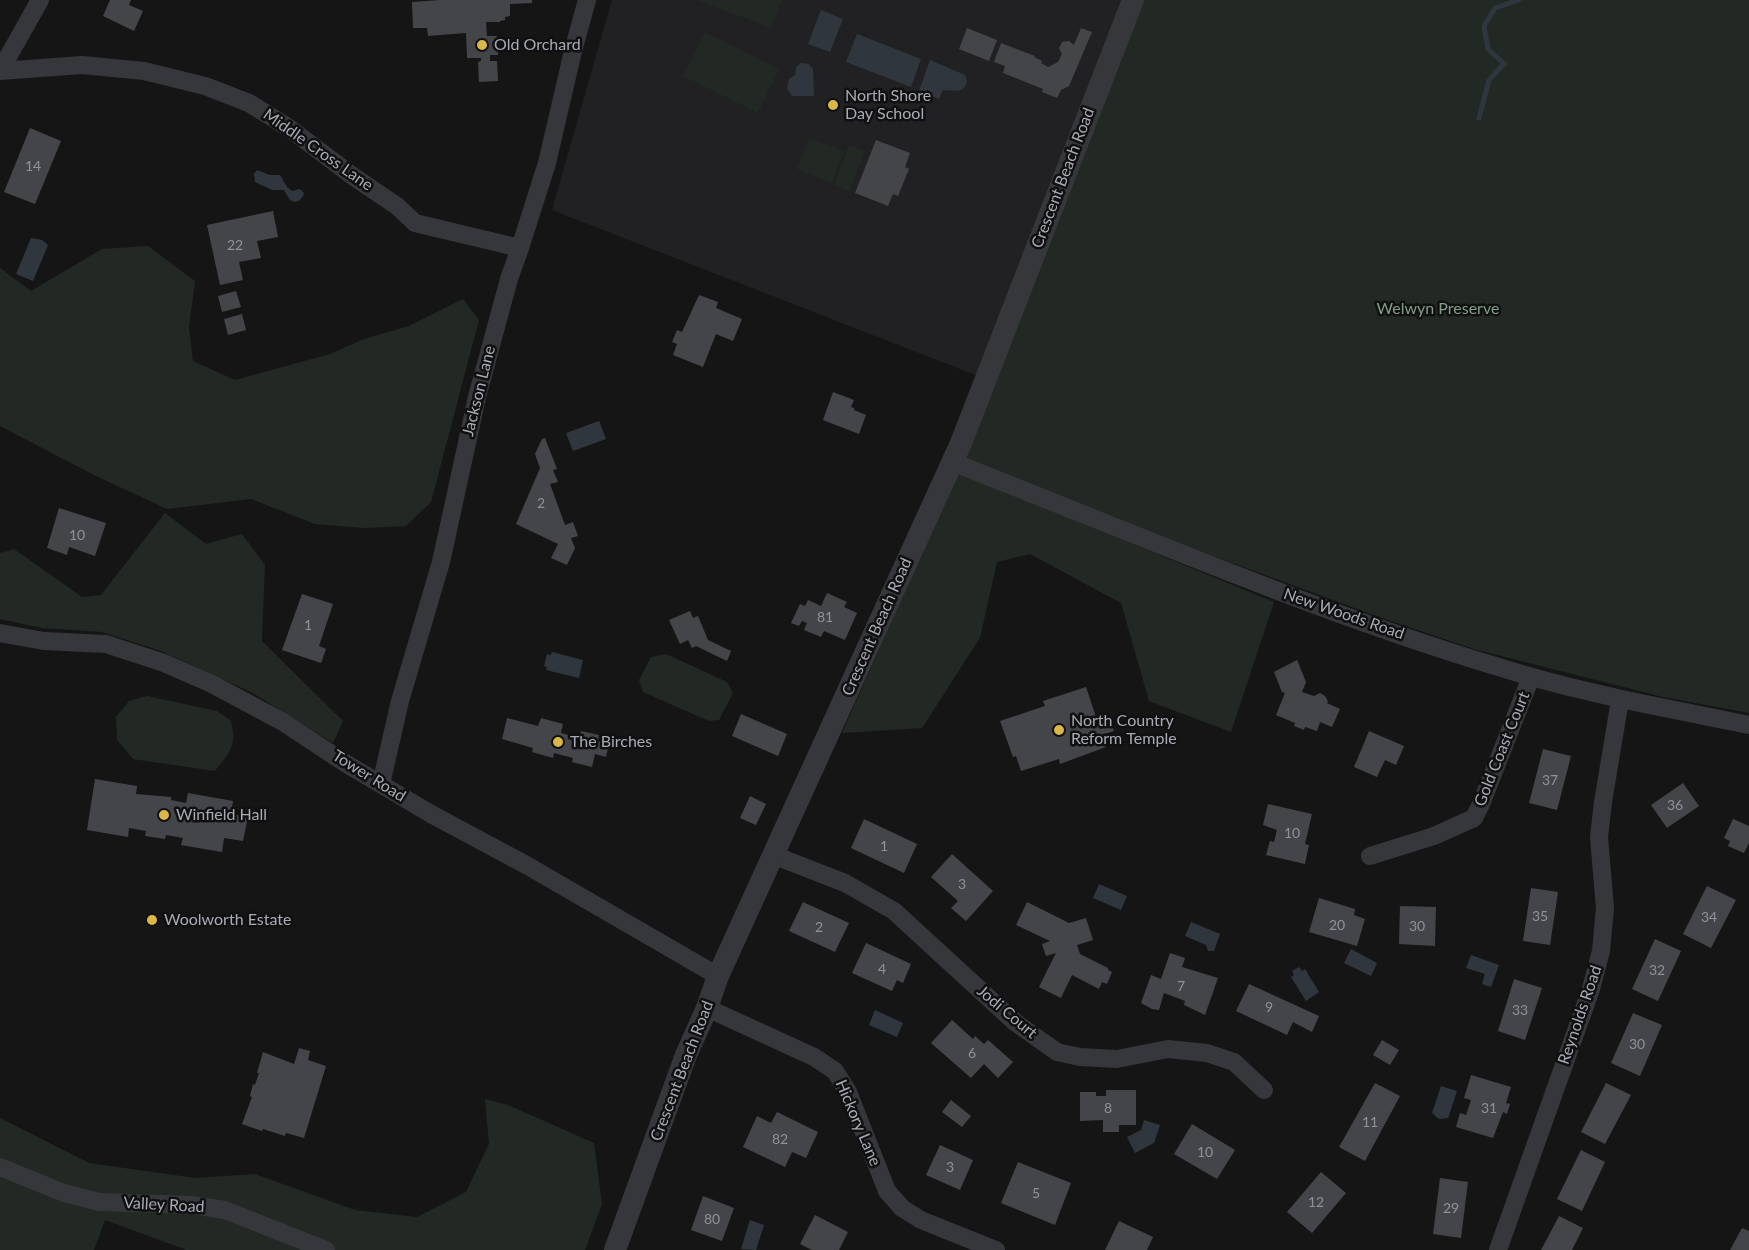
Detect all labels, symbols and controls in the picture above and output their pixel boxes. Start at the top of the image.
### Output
place label: Old Orchard [494,35,581,55]
marker: Old Orchard [475,38,489,52]
place label: North Shore Day School [845,86,931,124]
marker: North Shore Day School [826,98,840,112]
street label: Middle Cross Lane [259,105,377,195]
street label: Crescent Beach Road [1027,105,1099,251]
house number: 14 [25,158,41,174]
house number: 22 [227,237,243,253]
park label: Welwyn Preserve [1377,299,1499,319]
street label: Jackson Lane [458,344,500,438]
house number: 2 [537,495,545,511]
house number: 10 [69,527,85,543]
street label: Crescent Beach Road [838,555,916,699]
street label: New Woods Road [1281,584,1407,644]
house number: 81 [817,609,833,625]
house number: 1 [304,617,312,633]
street label: Gold Coast Court [1470,689,1534,809]
place label: North Country Reform Temple [1071,711,1177,749]
marker: North Country Reform Temple [1052,723,1066,737]
place label: The Birches [570,732,652,752]
marker: The Birches [551,735,565,749]
street label: Tower Road [329,746,409,806]
house number: 37 [1542,772,1558,788]
house number: 36 [1667,797,1683,813]
place label: Winfield Hall [176,805,267,825]
marker: Winfield Hall [157,808,171,822]
house number: 10 [1284,825,1300,841]
house number: 1 [880,838,888,854]
house number: 3 [958,876,966,892]
house number: 35 [1532,908,1548,924]
house number: 34 [1701,909,1717,925]
place label: Woolworth Estate [164,910,291,930]
marker: Woolworth Estate [145,913,159,927]
house number: 20 [1329,917,1345,933]
house number: 30 [1409,918,1425,934]
house number: 2 [815,919,823,935]
house number: 4 [878,961,886,977]
house number: 32 [1649,962,1665,978]
street label: Reynolds Road [1554,963,1606,1067]
house number: 7 [1177,978,1185,994]
street label: Jodi Court [973,981,1041,1043]
street label: Crescent Beach Road [646,998,718,1144]
house number: 9 [1265,999,1273,1015]
house number: 33 [1512,1002,1528,1018]
house number: 30 [1629,1036,1645,1052]
house number: 6 [968,1045,976,1061]
street label: Hickory Lane [831,1077,885,1169]
house number: 8 [1104,1100,1112,1116]
house number: 31 [1481,1100,1497,1116]
house number: 11 [1362,1114,1378,1130]
house number: 82 [772,1131,788,1147]
house number: 10 [1197,1144,1213,1160]
house number: 3 [946,1159,954,1175]
house number: 5 [1032,1185,1040,1201]
street label: Valley Road [123,1193,205,1217]
house number: 12 [1308,1194,1324,1210]
house number: 29 [1443,1200,1459,1216]
house number: 80 [704,1211,720,1227]

